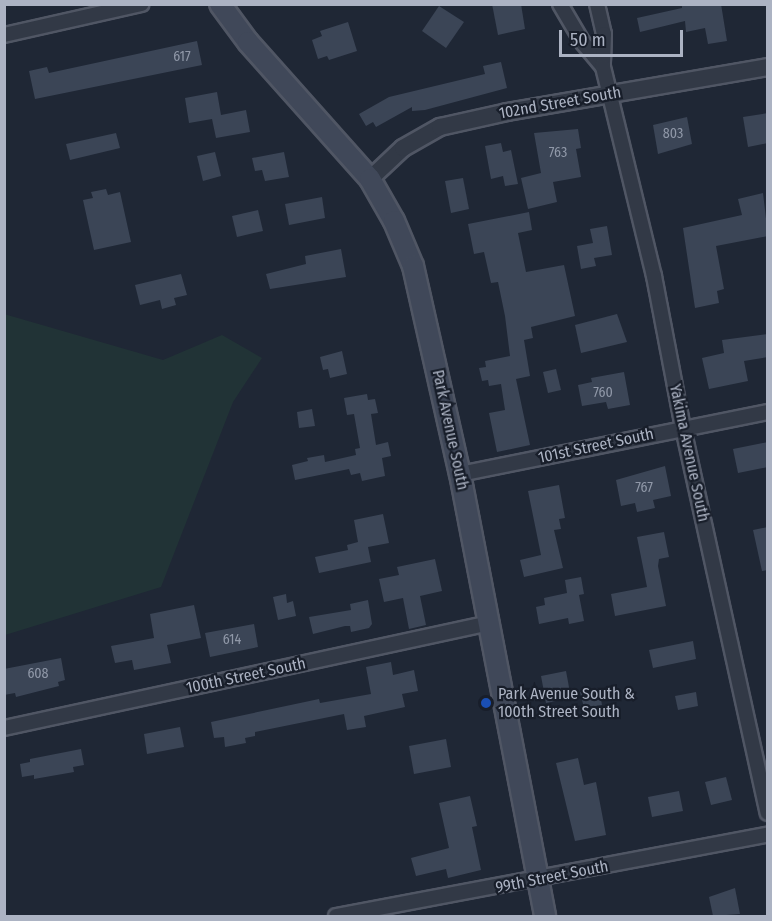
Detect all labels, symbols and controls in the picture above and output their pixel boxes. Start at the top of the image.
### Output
scale bar [562,18,686,56]
text: 50 m [570,29,606,51]
house number: 617 [173,49,191,65]
street label: 102nd Street South [497,83,623,123]
house number: 803 [663,126,683,142]
house number: 763 [549,145,567,161]
street label: Park Avenue South [428,368,472,492]
street label: Yakima Avenue South [665,382,713,524]
house number: 760 [593,385,613,401]
street label: 101st Street South [536,424,656,468]
house number: 767 [635,480,653,496]
house number: 614 [223,632,241,648]
street label: 100th Street South [184,654,308,698]
house number: 608 [27,666,49,682]
place label: Park Avenue South & 100th Street South [498,684,635,722]
marker: Park Avenue South & 100th Street South [479,696,493,710]
street label: 99th Street South [494,857,610,897]

